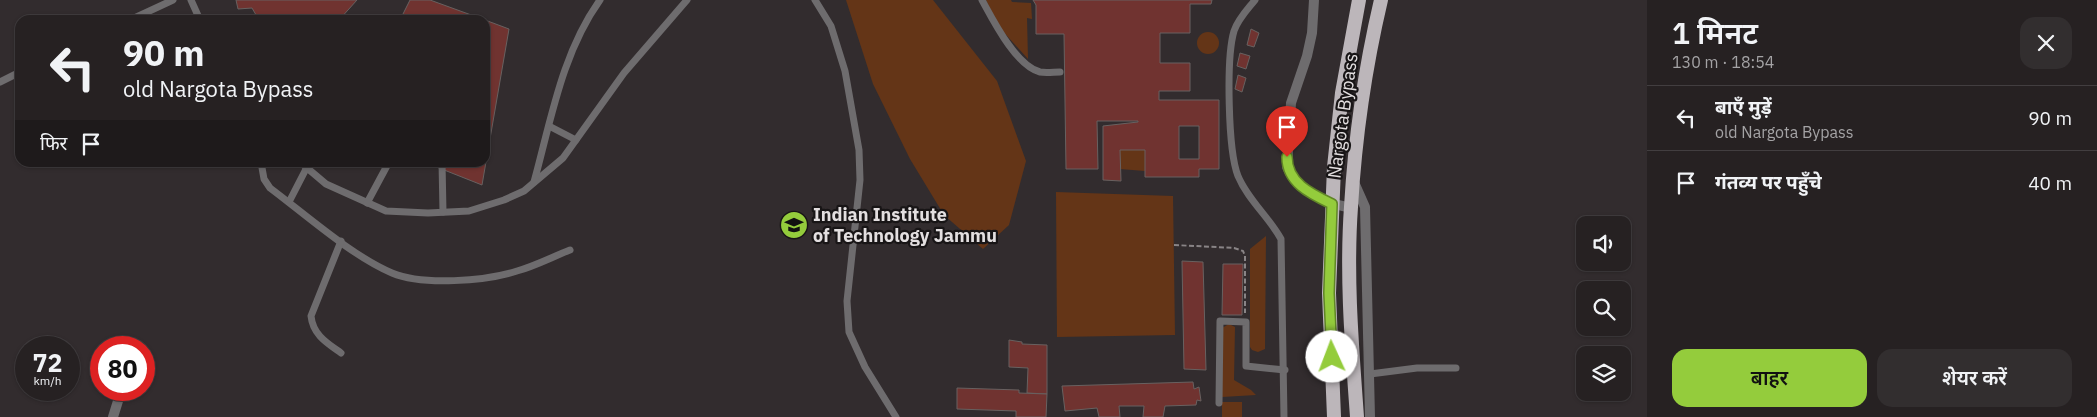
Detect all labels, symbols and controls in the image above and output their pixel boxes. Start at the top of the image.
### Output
text: 1 मिनट [1672,13,1758,52]
button: close [2020,17,2072,69]
text: 90 m [123,30,205,76]
icon: left [40,35,105,100]
street label: Nargota Bypass [1322,52,1363,180]
text: 130 m · 18:54 [1672,52,1774,72]
text: old Nargota Bypass [123,74,314,103]
text: बाएँ मुड़ें [1715,95,1772,119]
icon: left [1672,104,1700,132]
pin [1266,106,1308,157]
text: 90 m [2028,106,2072,130]
icon: arrive [1273,113,1301,141]
text: old Nargota Bypass [1715,122,1854,142]
icon: arrive [77,130,105,158]
text: फिर [40,131,67,155]
icon: arrive [1672,169,1700,197]
text: गंतव्य पर पहुँचे [1715,170,1822,194]
text: 40 m [2028,171,2072,195]
place label: Indian Institute of Technology Jammu [813,203,997,247]
school or university icon: Indian Institute of Technology Jammu [779,210,809,240]
map controls [1576,216,1631,401]
button: sound [1576,216,1631,271]
button: search [1576,281,1631,336]
position arrow [1305,330,1357,382]
speed limit sign: 80 [90,336,155,401]
text: 72 [32,346,63,379]
button: layers [1576,346,1631,401]
button: बाहर [1672,349,1867,407]
button: शेयर करें [1877,349,2072,407]
text: km/h [33,373,62,388]

